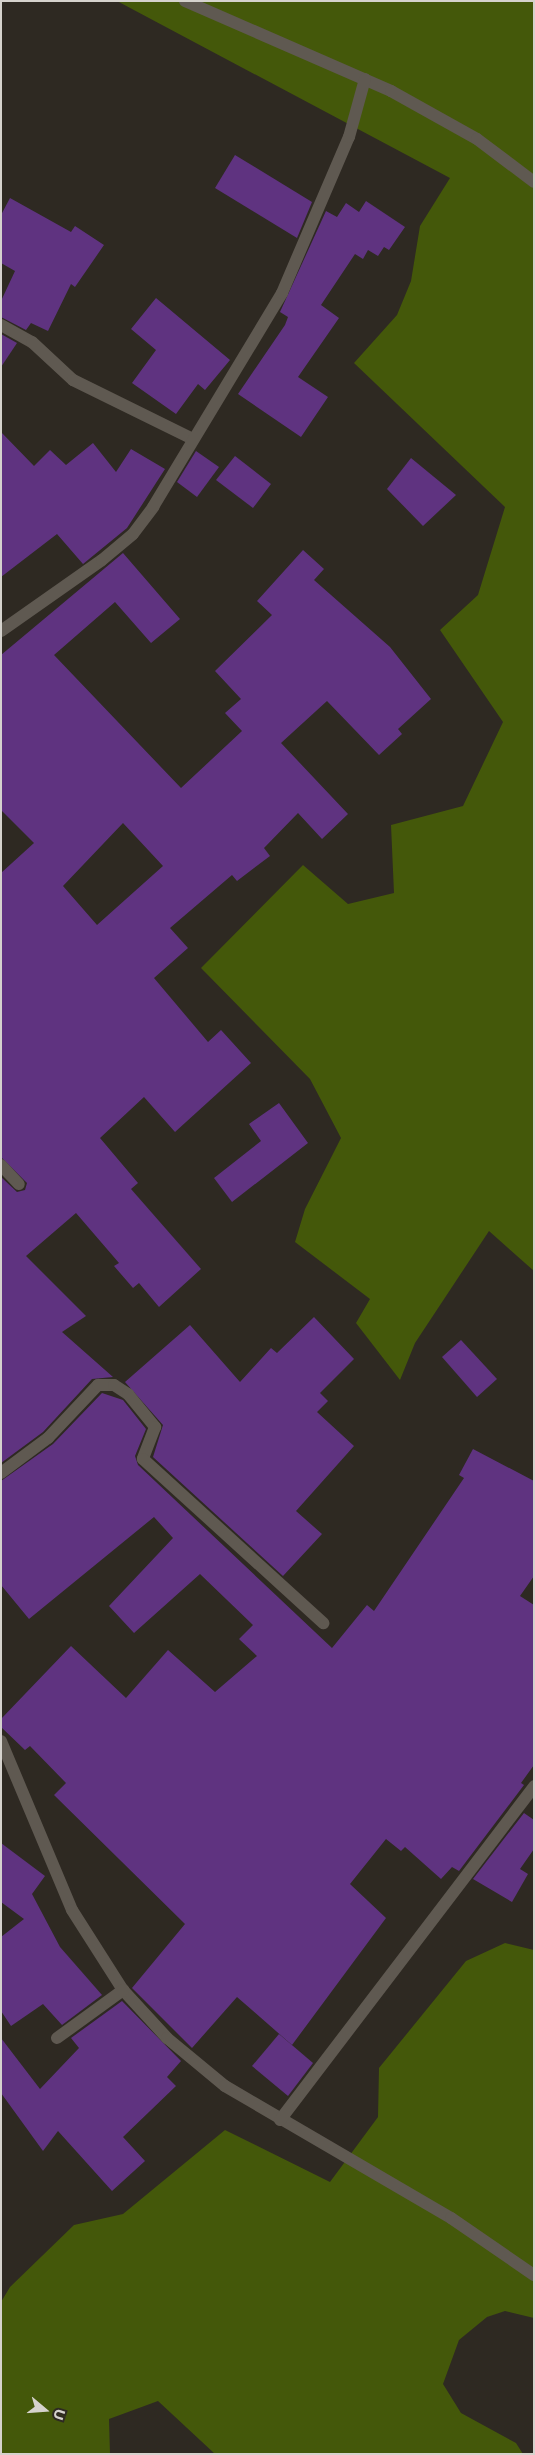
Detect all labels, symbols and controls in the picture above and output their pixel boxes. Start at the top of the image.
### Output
north arrow [20,2385,70,2435]
text: U [49,2407,70,2423]

